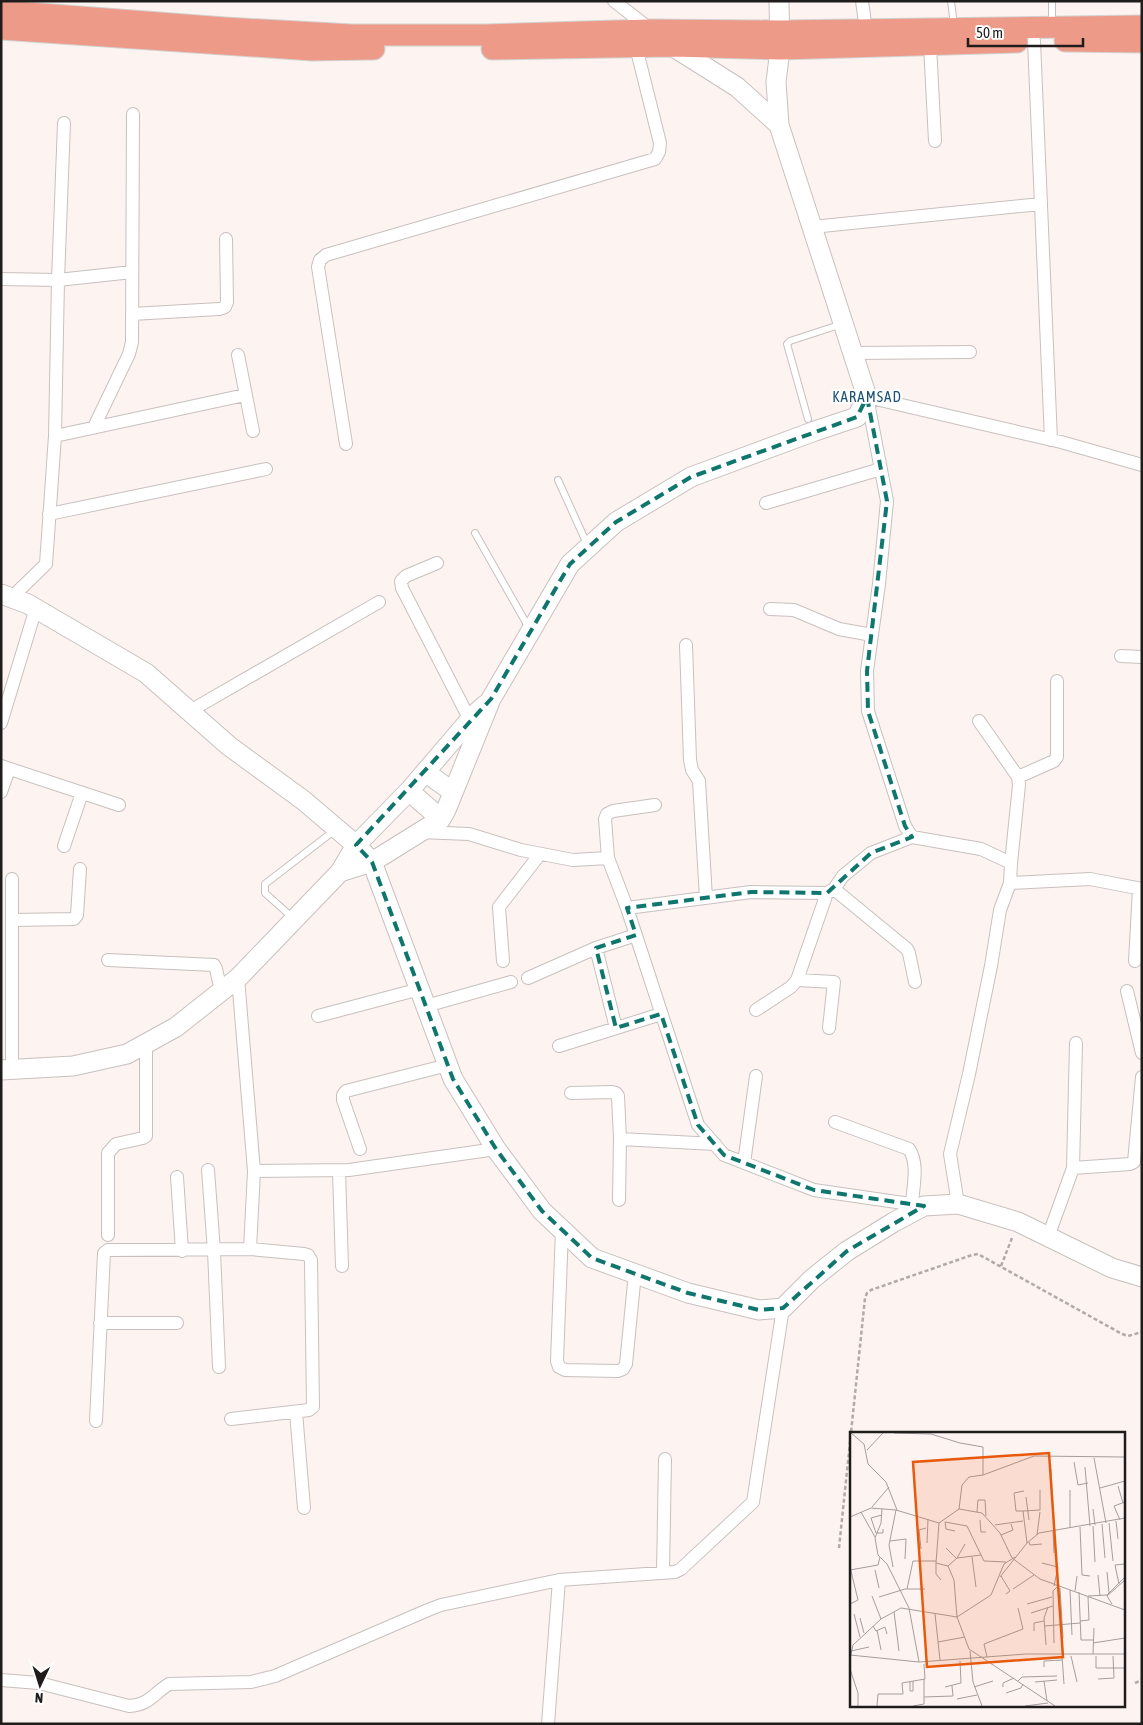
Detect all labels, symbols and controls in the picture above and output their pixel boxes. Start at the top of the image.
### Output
scale bar [968,15,1083,47]
text: 50 m [976,24,1003,41]
district label: KARAMSAD [832,388,902,405]
inset map [850,1432,1126,1708]
north arrow [15,1660,65,1710]
text: N [34,1690,44,1706]

